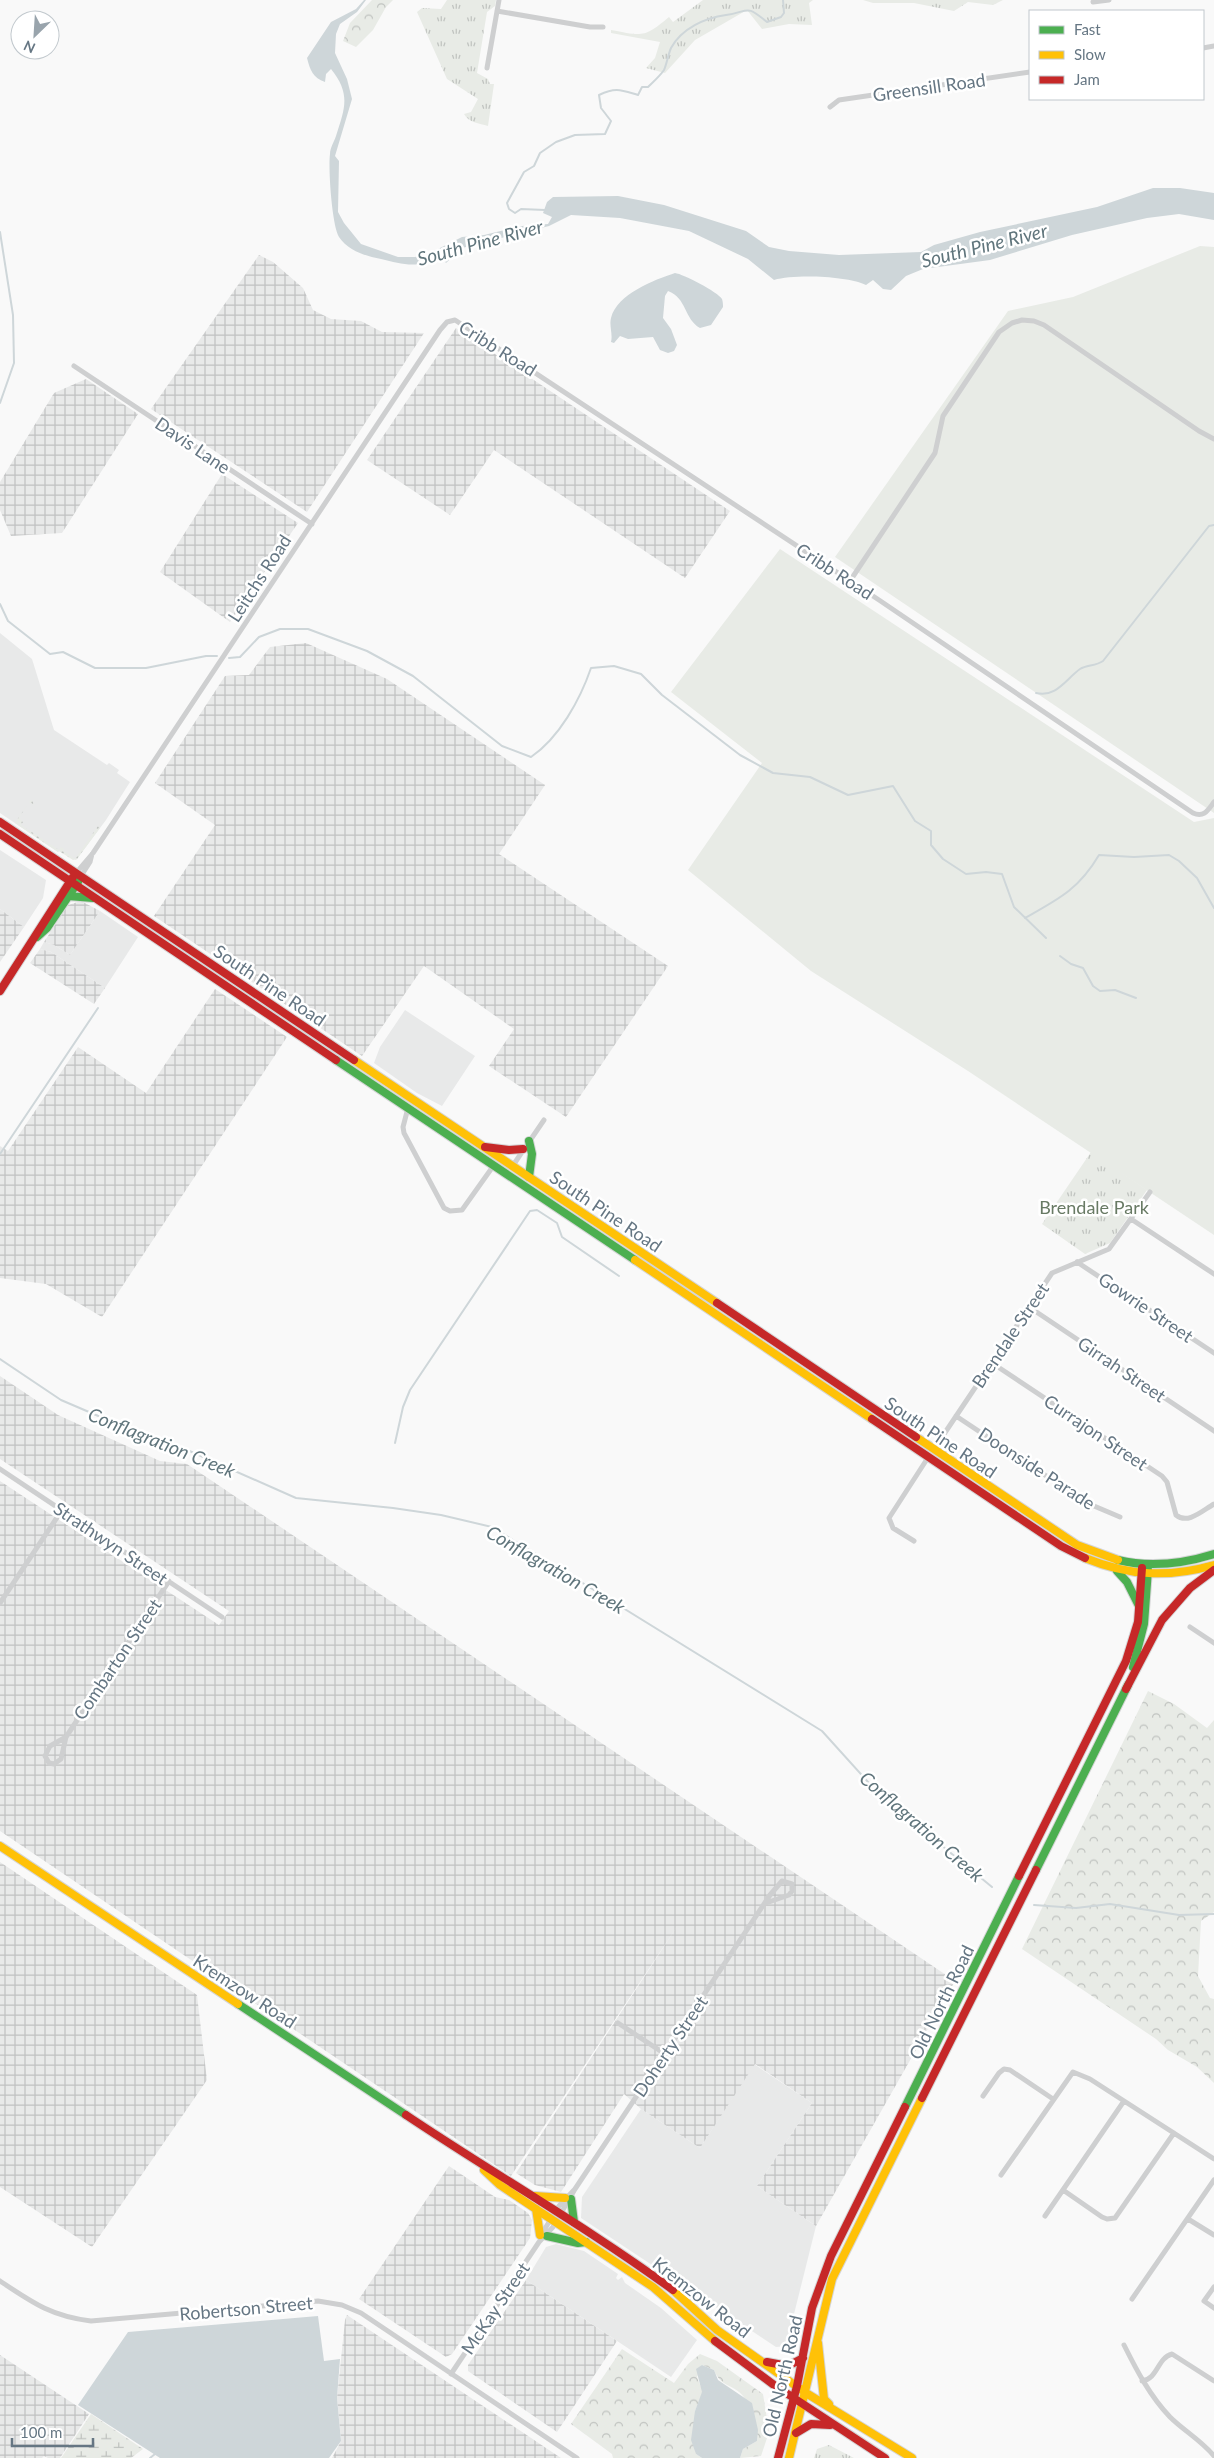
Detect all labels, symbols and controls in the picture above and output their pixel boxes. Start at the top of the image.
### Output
north arrow [10,10,60,60]
legend [1029,10,1204,100]
text: Fast [1074,20,1101,38]
text: N [21,37,38,57]
text: Slow [1074,45,1106,63]
street label: Greensill Road [871,68,987,106]
text: Jam [1074,70,1100,88]
water label: South Pine River [415,214,546,270]
water label: South Pine River [919,218,1050,272]
street label: Cribb Road [455,315,541,381]
street label: Davis Lane [151,412,235,478]
street label: Leitchs Road [223,530,295,626]
street label: Cribb Road [792,538,878,604]
street label: South Pine Road [210,939,330,1031]
street label: South Pine Road [546,1165,666,1257]
park label: Brendale Park [1039,1196,1150,1218]
street label: Gowrie Street [1094,1267,1198,1347]
street label: Brendale Street [967,1278,1054,1392]
street label: Girrah Street [1074,1332,1171,1407]
street label: Currajon Street [1040,1389,1153,1475]
street label: South Pine Road [881,1391,1001,1483]
water label: Conflagration Creek [85,1402,240,1482]
street label: Doonside Parade [975,1422,1099,1514]
street label: Strathwyn Street [50,1497,173,1590]
water label: Conflagration Creek [482,1520,630,1619]
street label: Combarton Street [68,1594,166,1724]
water label: Conflagration Creek [855,1766,989,1887]
street label: Old North Road [904,1941,978,2063]
street label: Kremzow Road [189,1949,301,2033]
street label: Doherty Street [628,1991,712,2101]
street label: Kremzow Road [648,2252,756,2342]
street label: McKay Street [456,2257,534,2358]
street label: Robertson Street [179,2291,314,2325]
street label: Old North Road [757,2313,807,2439]
scale bar [12,2416,94,2448]
text: 100 m [20,2423,62,2441]

